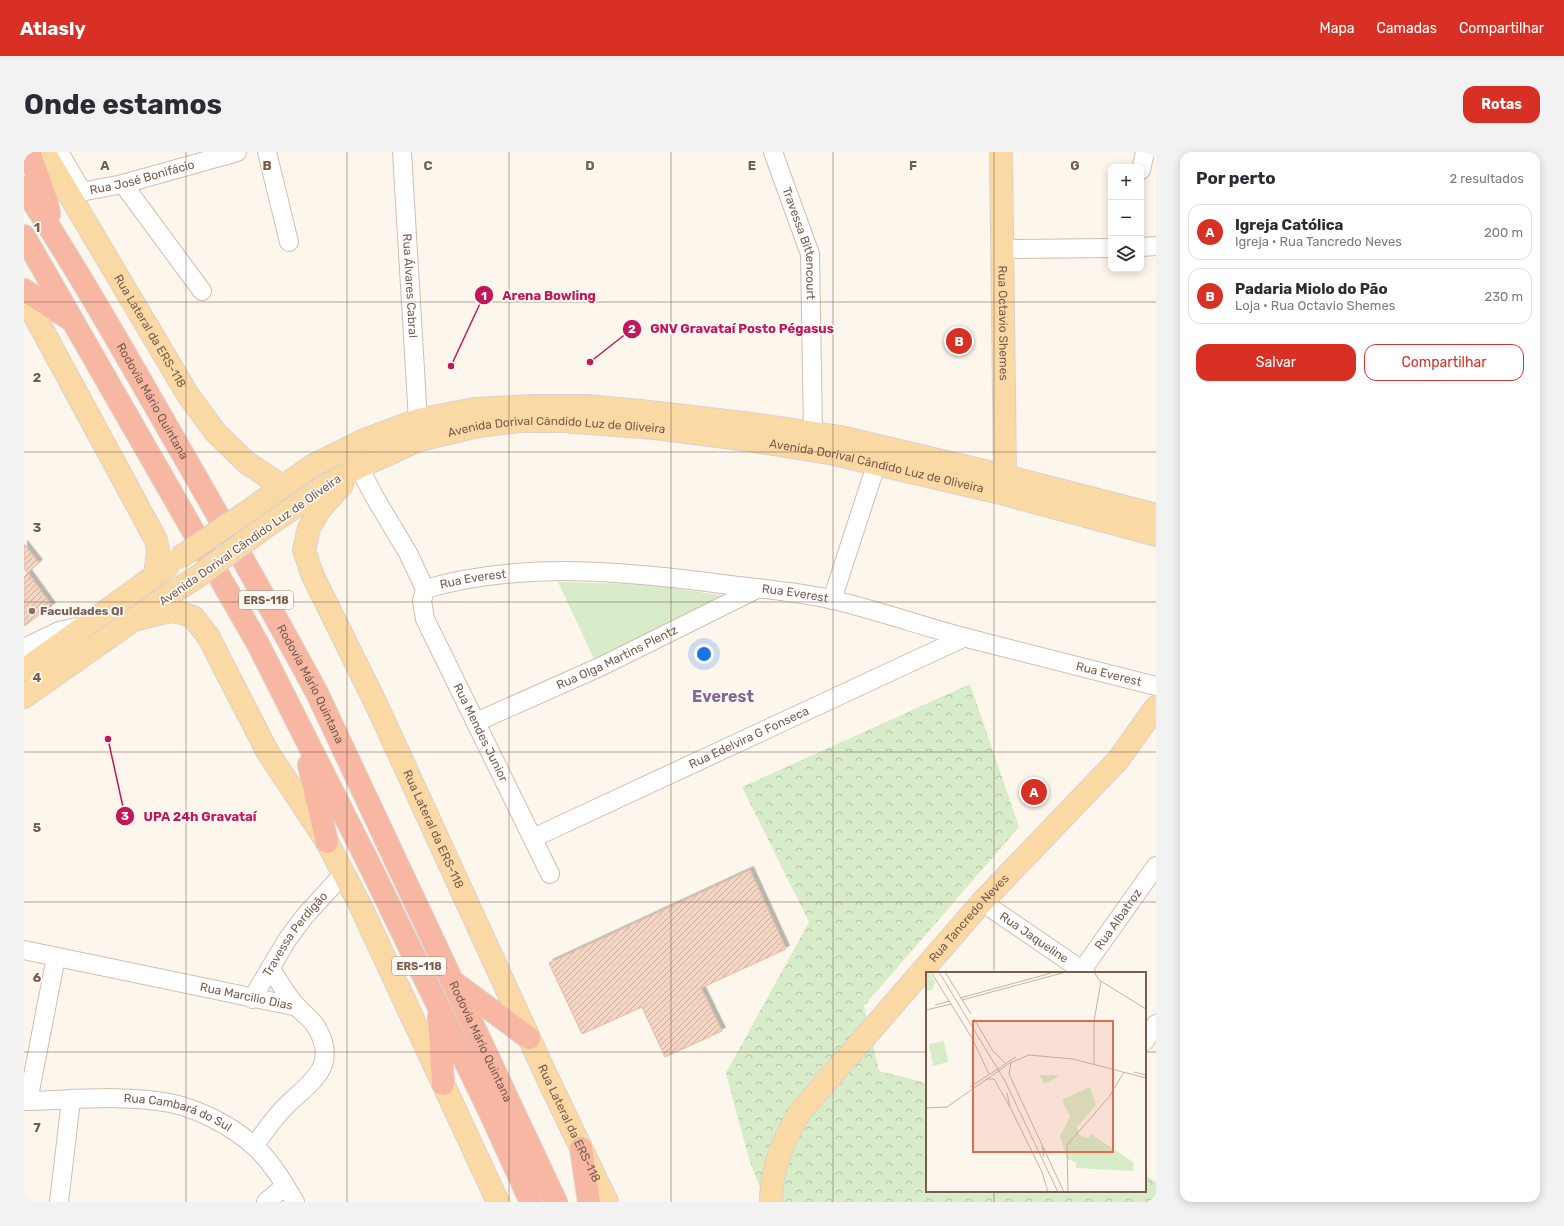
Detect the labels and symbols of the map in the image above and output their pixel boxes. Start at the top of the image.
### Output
street label: Rua José Bonifácio [89,157,196,197]
text: A [100,158,110,173]
text: B [262,158,272,173]
text: C [423,158,433,173]
text: D [585,158,595,173]
text: E [748,158,756,173]
text: F [909,158,917,173]
text: G [1070,158,1080,173]
street label: Travessa Bittencourt [779,185,818,300]
text: 1 [34,220,40,235]
street label: Rua Álvares Cabral [400,233,420,338]
street label: Rua Octavio Shemes [995,265,1011,381]
street label: Rua Lateral da ERS-118 [111,272,189,390]
callout: Arena Bowling [474,283,604,308]
text: Arena Bowling [502,288,596,303]
text: 1 [481,289,487,303]
callout: GNV Gravataí Posto Pégasus [622,316,842,341]
text: GNV Gravataí Posto Pégasus [650,321,834,336]
text: 2 [628,322,636,336]
pin: B [946,326,972,356]
street label: Rodovia Mário Quintana [114,341,191,462]
text: 2 [33,370,41,385]
street label: Avenida Dorival Cândido Luz de Oliveira [446,414,666,440]
street label: Avenida Dorival Cândido Luz de Oliveira [768,436,985,496]
street label: Avenida Dorival Cândido Luz de Oliveira [156,472,344,608]
text: 3 [33,520,42,535]
street label: Rua Everest [438,567,507,592]
street label: Rua Everest [761,582,830,606]
road number: ERS-118 [239,591,293,609]
place label: Faculdades QI [40,604,124,618]
marker: Faculdades QI [27,606,37,616]
street label: Rodovia Mário Quintana [274,622,347,746]
street label: Rua Olga Martins Plentz [554,623,680,692]
your location [694,644,714,664]
street label: Rua Everest [1075,659,1143,689]
text: 4 [33,670,42,685]
street label: Rua Mendes Junior [451,681,511,784]
district label: Everest [692,687,754,706]
street label: Rua Edelvira G Fonseca [687,704,811,771]
street label: Rua Lateral da ERS-118 [400,768,467,891]
pin: A [1021,777,1047,807]
callout: UPA 24h Gravataí [115,804,265,829]
text: 3 [121,809,129,823]
text: UPA 24h Gravataí [144,809,258,824]
text: 5 [33,820,41,835]
street label: Rua Tancredo Neves [926,871,1012,965]
street label: Rua Albatroz [1092,886,1145,952]
street label: Travessa Perdigão [260,889,330,979]
street label: Rua Jaqueline [997,909,1071,966]
road number: ERS-118 [392,957,446,975]
text: 6 [33,970,42,985]
inset map [926,972,1146,1192]
street label: Rodovia Mário Quintana [446,979,515,1104]
street label: Rua Marcilio Dias [199,980,294,1013]
street label: Rua Lateral da ERS-118 [535,1062,603,1185]
street label: Rua Cambará do Sul [123,1091,234,1134]
text: 7 [33,1120,41,1135]

